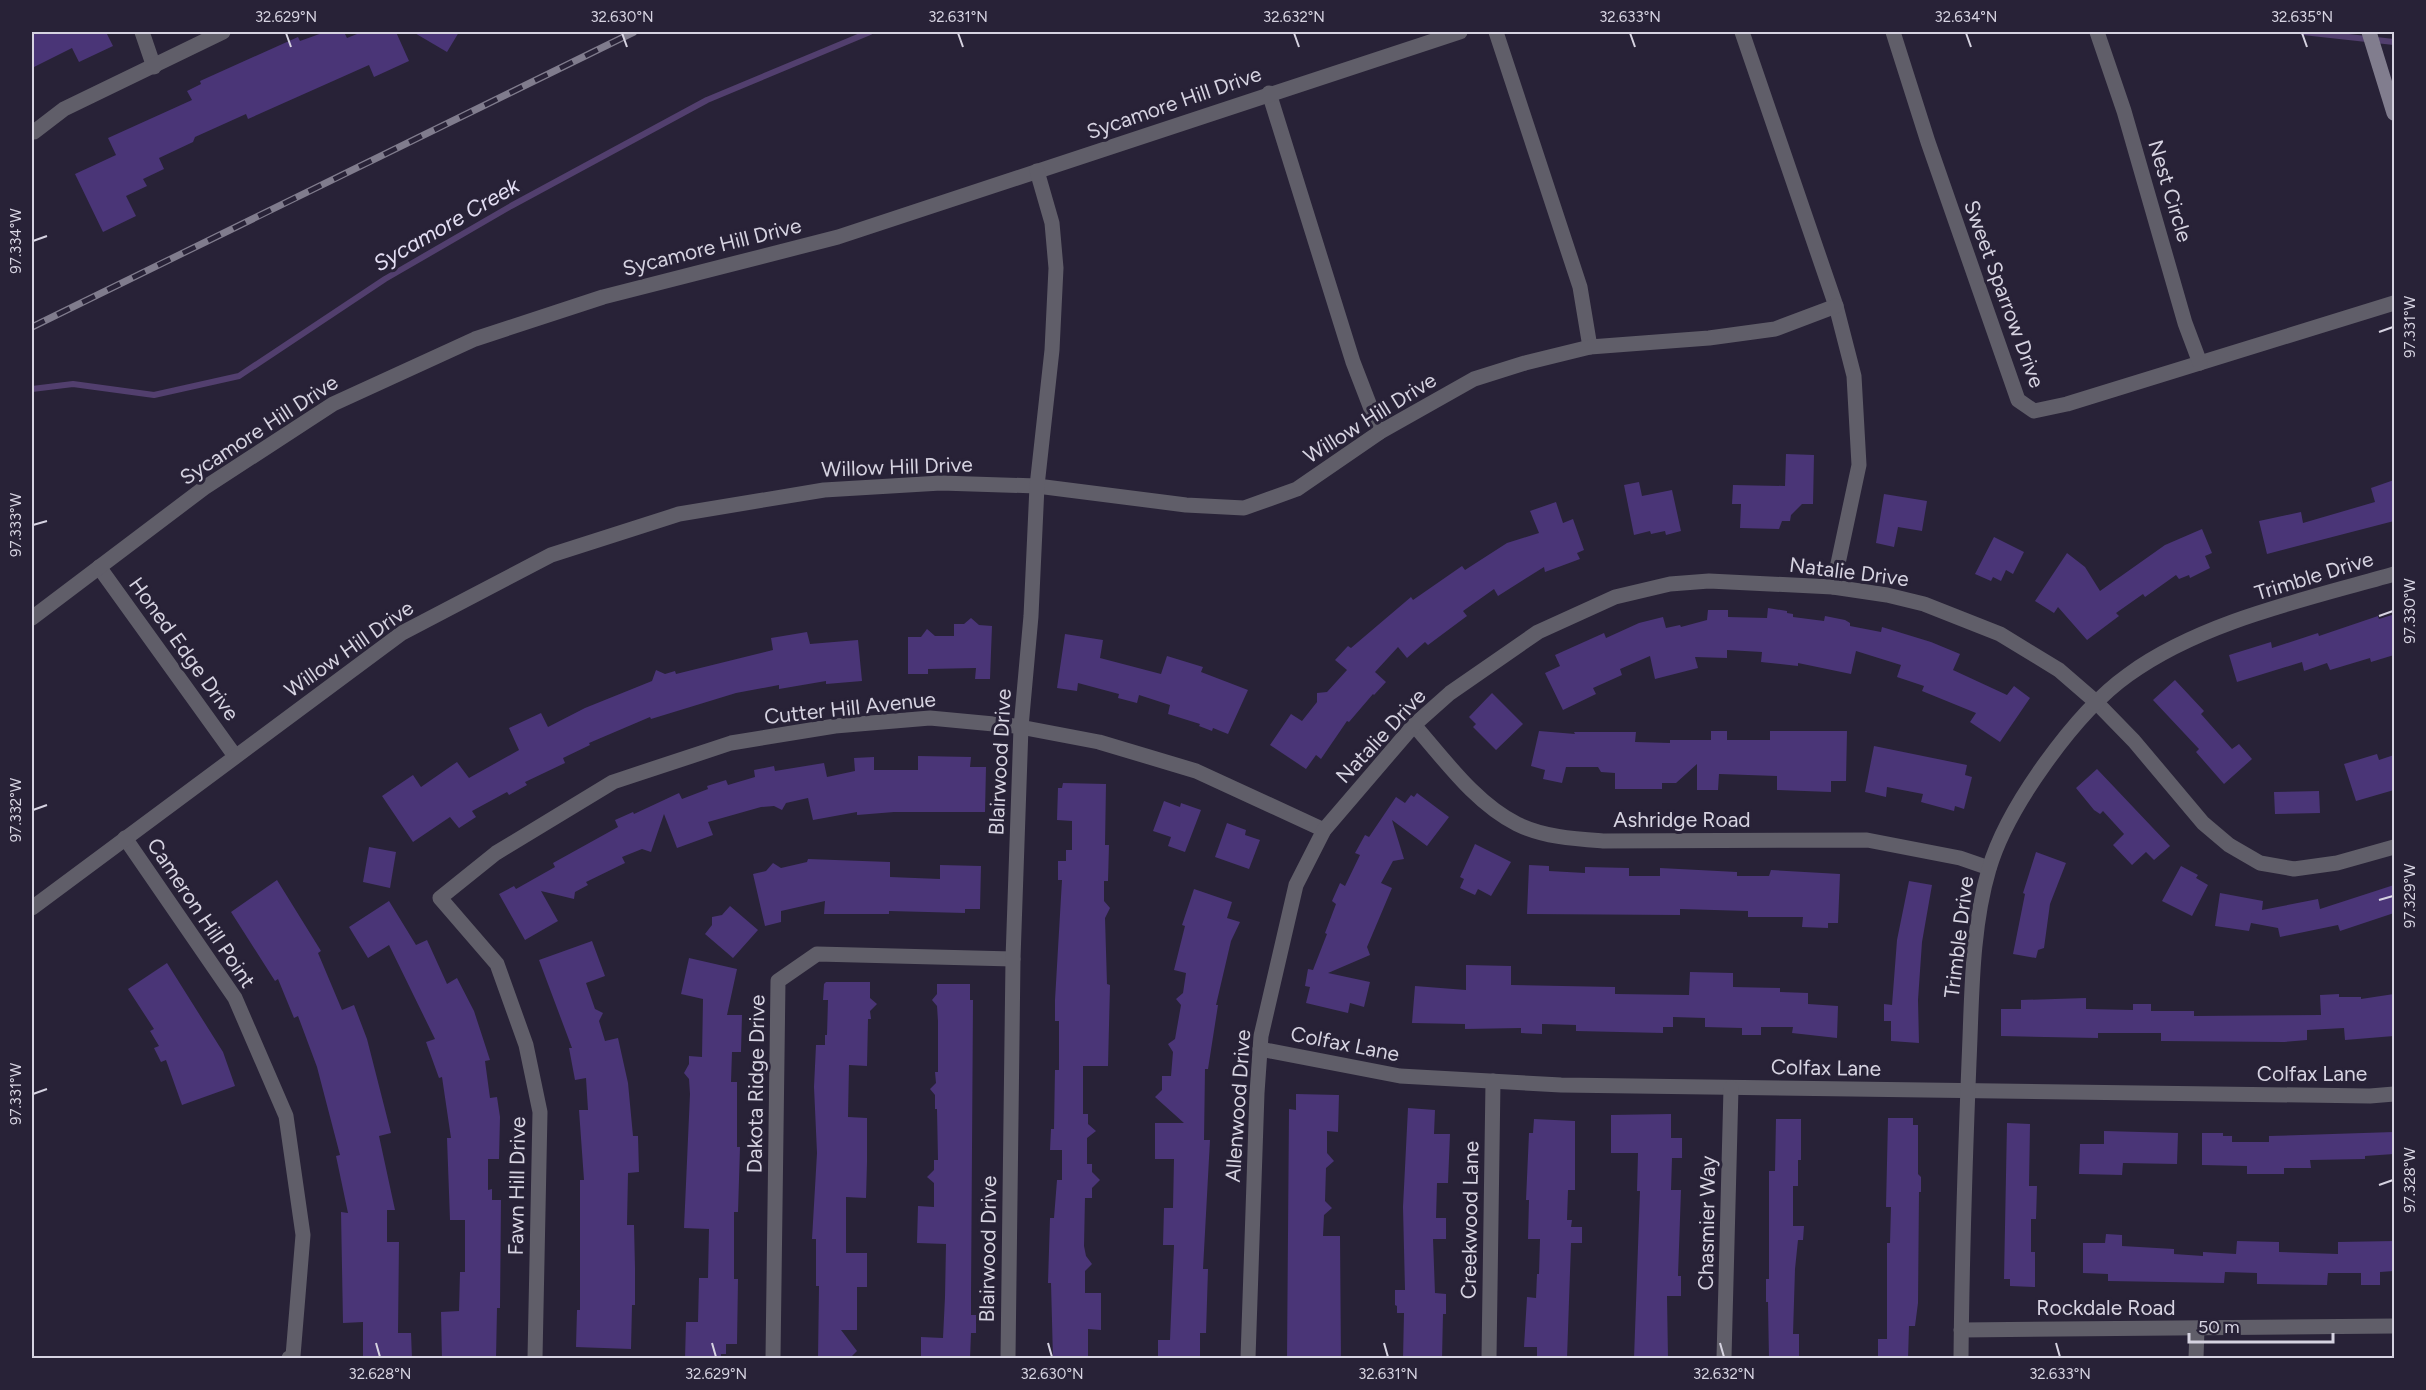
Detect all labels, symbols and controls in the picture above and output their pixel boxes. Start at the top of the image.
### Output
text: 32.629°N [255,8,317,26]
text: 32.630°N [590,8,654,26]
text: 32.631°N [928,8,988,26]
text: 32.632°N [1263,8,1325,26]
text: 32.633°N [1599,8,1661,26]
text: 32.634°N [1935,8,1997,26]
text: 32.635°N [2271,8,2333,26]
street label: Sycamore Hill Drive [1083,61,1265,144]
street label: Nest Circle [2143,137,2198,245]
water label: Sycamore Creek [368,171,525,277]
street label: Sweet Sparrow Drive [1959,197,2050,391]
text: 97.334°W [7,208,25,274]
street label: Sycamore Hill Drive [620,212,804,281]
text: 97.331°W [2401,295,2419,358]
street label: Willow Hill Drive [1299,367,1441,468]
street label: Sycamore Hill Drive [175,369,342,490]
street label: Willow Hill Drive [821,451,973,482]
text: 97.333°W [7,492,25,557]
street label: Trimble Drive [2252,546,2376,605]
street label: Natalie Drive [1788,552,1910,591]
street label: Honed Edge Drive [124,572,245,725]
text: 97.330°W [2401,578,2419,644]
street label: Willow Hill Drive [280,595,418,702]
street label: Natalie Drive [1330,683,1431,788]
street label: Cutter Hill Avenue [763,686,937,729]
street label: Blairwood Drive [983,688,1016,836]
text: 97.332°W [7,777,25,842]
street label: Ashridge Road [1613,807,1751,832]
street label: Cameron Hill Point [142,833,261,992]
text: 97.329°W [2401,863,2419,928]
street label: Trimble Drive [1939,875,1978,999]
street label: Dakota Ridge Drive [741,994,770,1174]
street label: Colfax Lane [1289,1021,1402,1066]
street label: Allenwood Drive [1220,1029,1255,1183]
street label: Colfax Lane [1771,1054,1881,1081]
street label: Colfax Lane [2257,1061,2367,1086]
text: 97.331°W [7,1062,25,1125]
street label: Fawn Hill Drive [503,1116,530,1256]
street label: Creekwood Lane [1456,1141,1483,1299]
text: 97.328°W [2401,1147,2419,1213]
street label: Chasmier Way [1693,1155,1720,1291]
street label: Blairwood Drive [974,1175,1001,1323]
street label: Rockdale Road [2036,1295,2176,1320]
scale bar [2189,1306,2333,1344]
text: 50 m [2198,1316,2240,1338]
text: 32.628°N [349,1365,411,1383]
text: 32.629°N [685,1365,747,1383]
text: 32.630°N [1020,1365,1084,1383]
text: 32.631°N [1358,1365,1418,1383]
text: 32.632°N [1693,1365,1755,1383]
text: 32.633°N [2029,1365,2091,1383]

